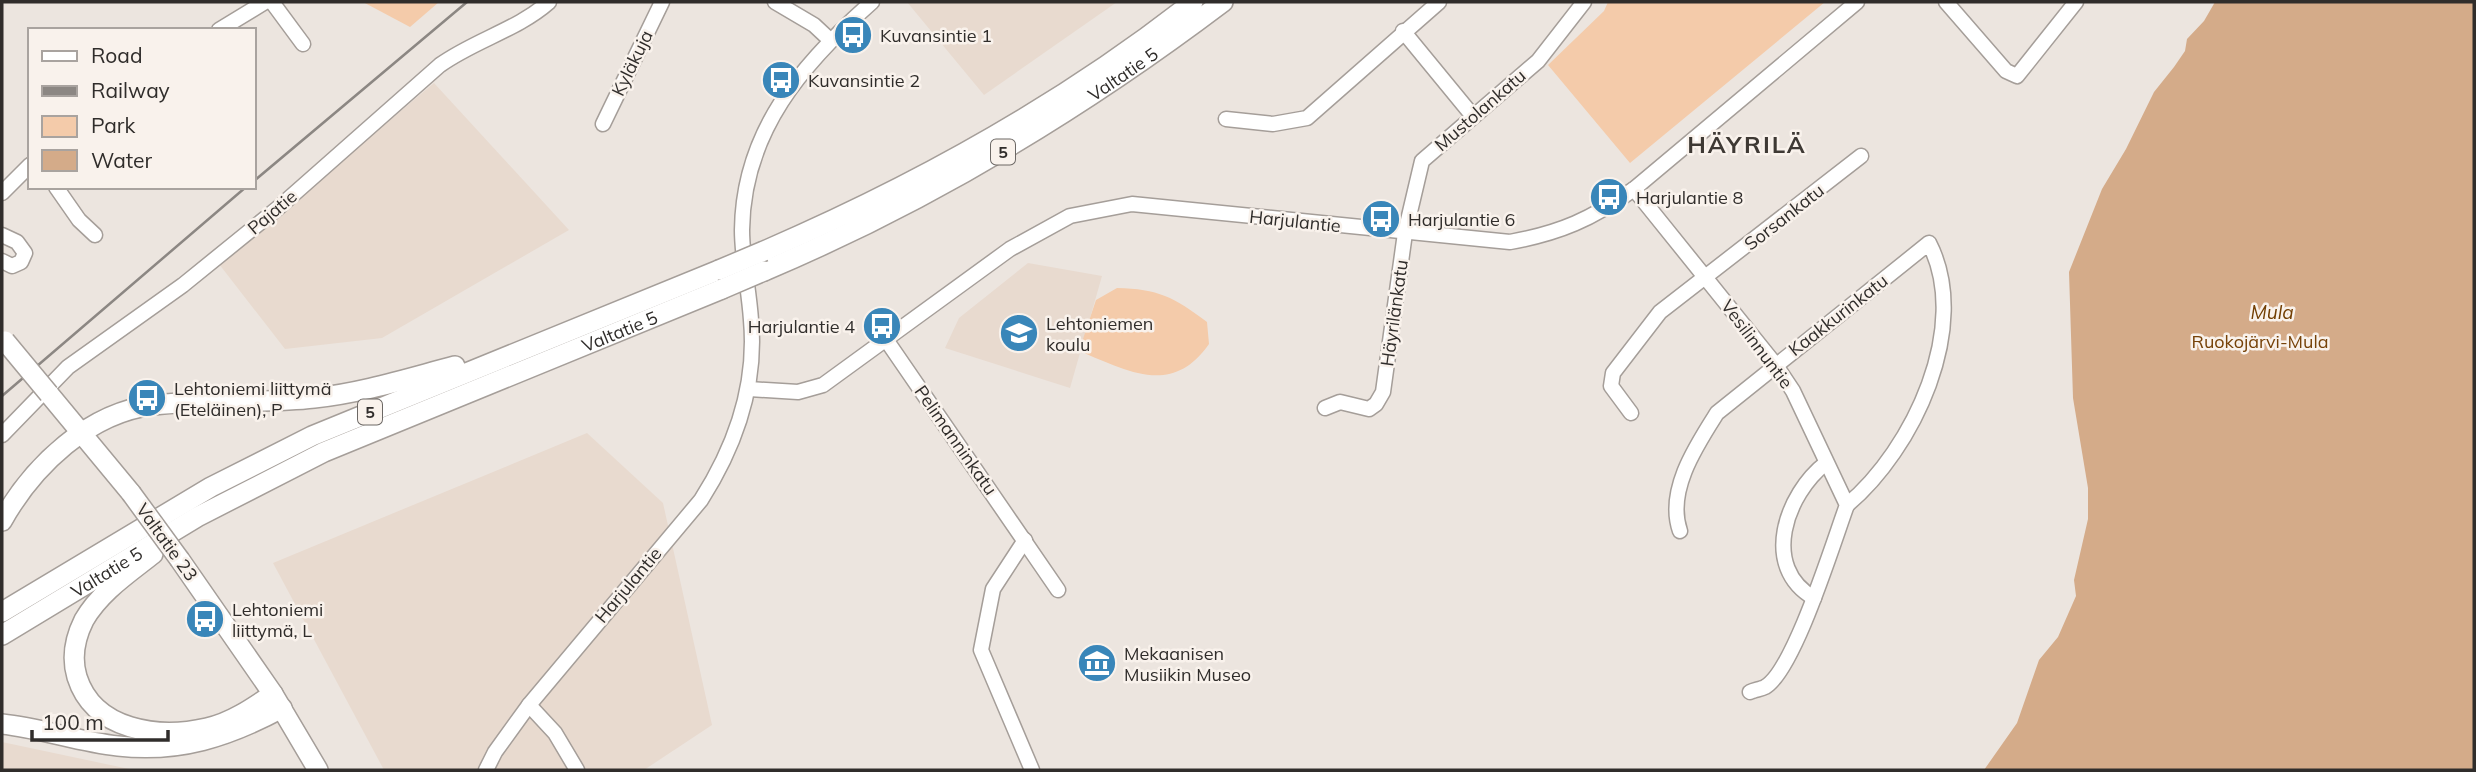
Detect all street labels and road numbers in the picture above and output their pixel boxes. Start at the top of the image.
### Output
street label: Kyläkuja [606,26,658,100]
street label: Valtatie 5 [1083,42,1162,106]
street label: Mustolankatu [1430,64,1530,156]
road number: 5 [991,140,1015,164]
street label: Sorsankatu [1740,179,1828,255]
street label: Pajatie [243,185,301,239]
street label: Harjulantie [1248,205,1342,237]
street label: Häyrilänkatu [1375,258,1413,368]
street label: Kaakkurinkatu [1784,269,1892,361]
street label: Vesilinnuntie [1716,295,1798,393]
street label: Valtatie 5 [578,305,661,357]
street label: Pelimanninkatu [910,381,1002,499]
road number: 5 [358,400,382,424]
street label: Valtatie 23 [131,499,203,585]
street label: Valtatie 5 [66,541,147,602]
street label: Harjulantie [590,542,666,628]

